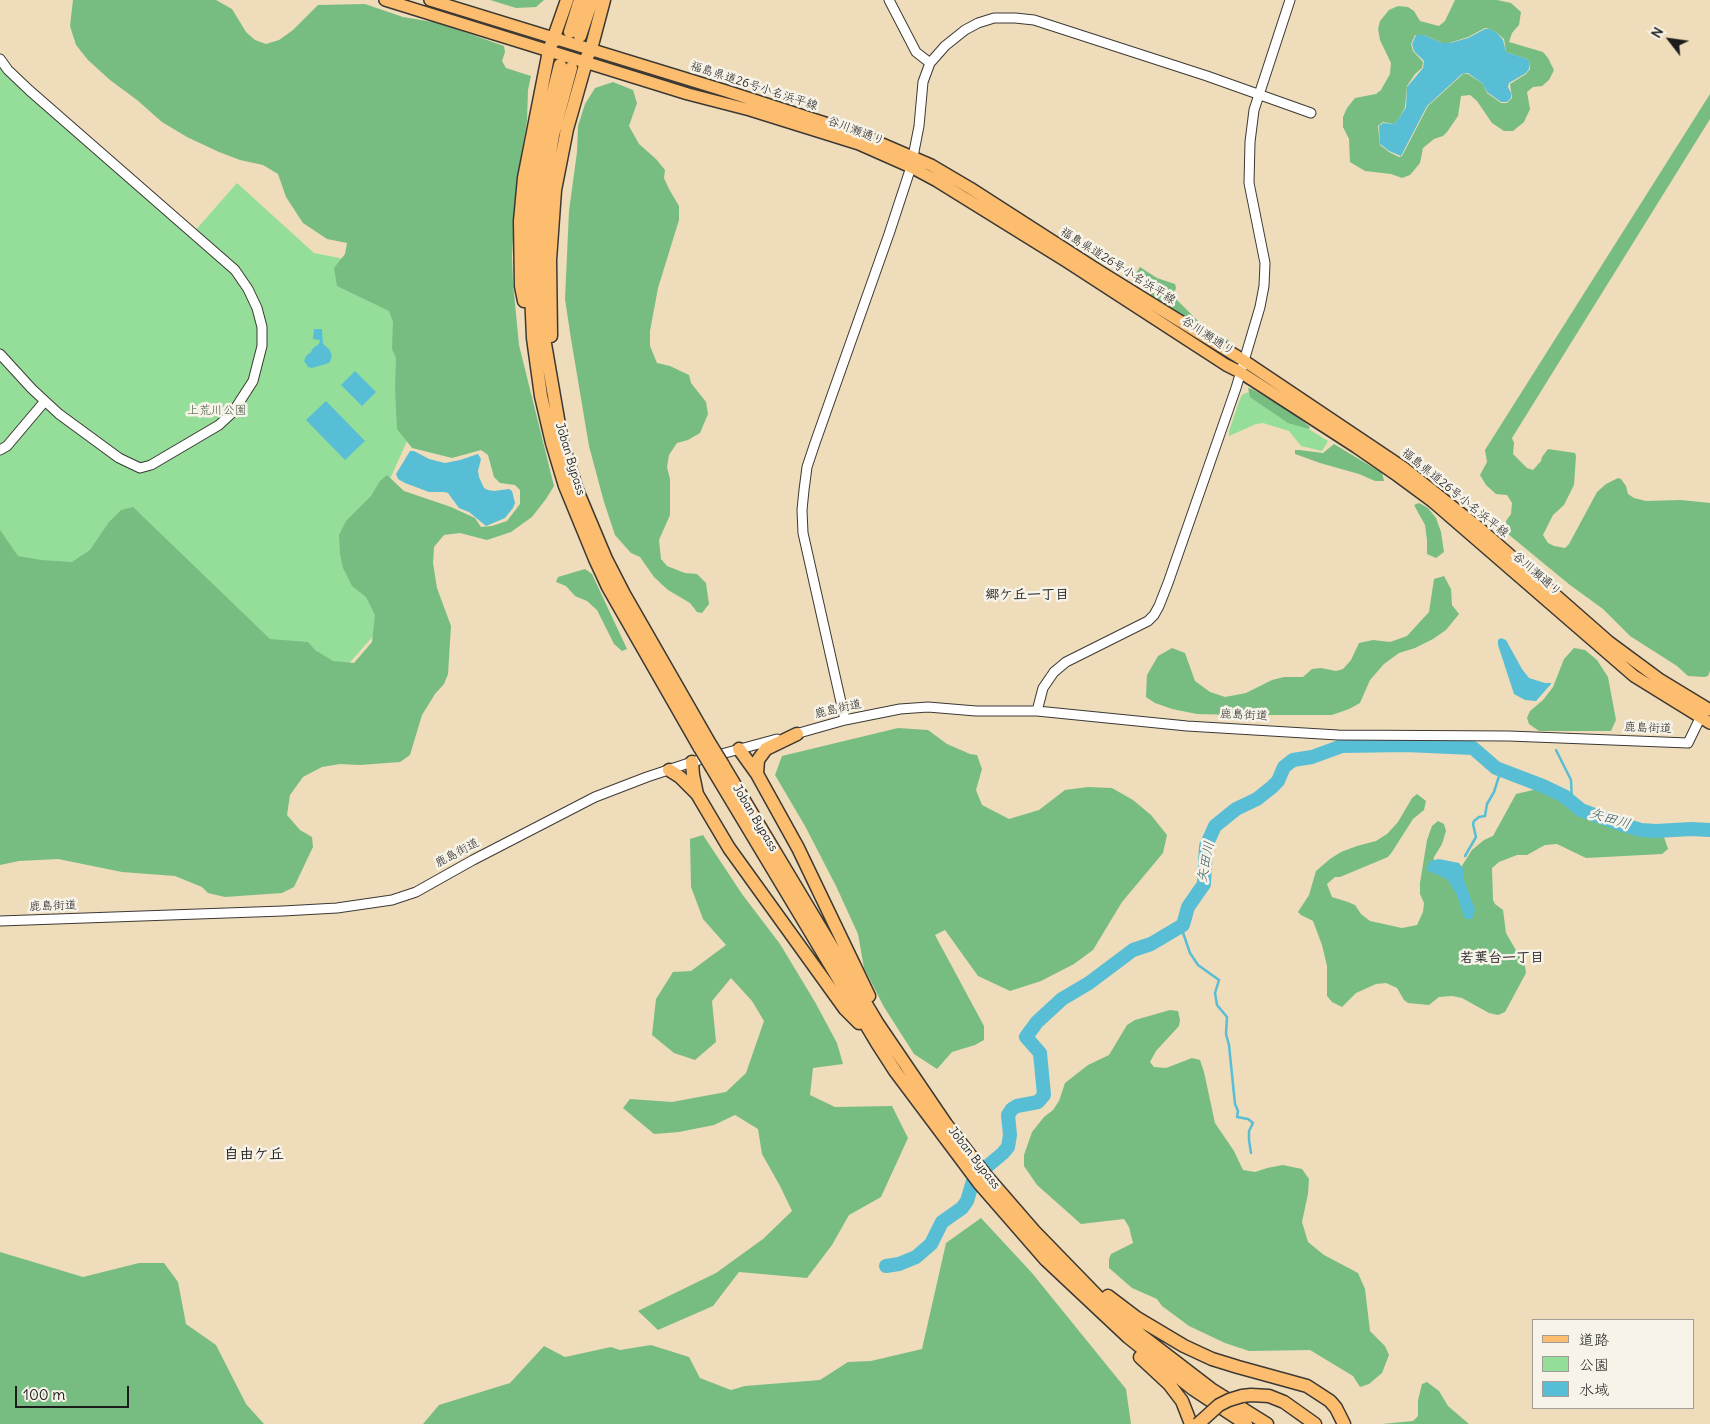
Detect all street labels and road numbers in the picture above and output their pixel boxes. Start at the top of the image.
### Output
street label: 福島県道26号小名浜平線 [688,59,820,113]
street label: 谷川瀬通り [825,114,887,148]
street label: 福島県道26号小名浜平線 [1058,225,1178,307]
street label: 谷川瀬通り [1179,314,1237,358]
street label: Joban Bypass [552,421,588,497]
street label: 福島県道26号小名浜平線 [1399,445,1511,541]
street label: 谷川瀬通り [1510,549,1564,599]
street label: 鹿島街道 [813,697,863,721]
street label: 鹿島街道 [1220,707,1268,723]
street label: 鹿島街道 [1624,720,1672,736]
street label: Joban Bypass [729,782,781,854]
street label: 鹿島街道 [432,835,482,871]
street label: 鹿島街道 [29,898,77,914]
street label: Joban Bypass [945,1124,1003,1192]

